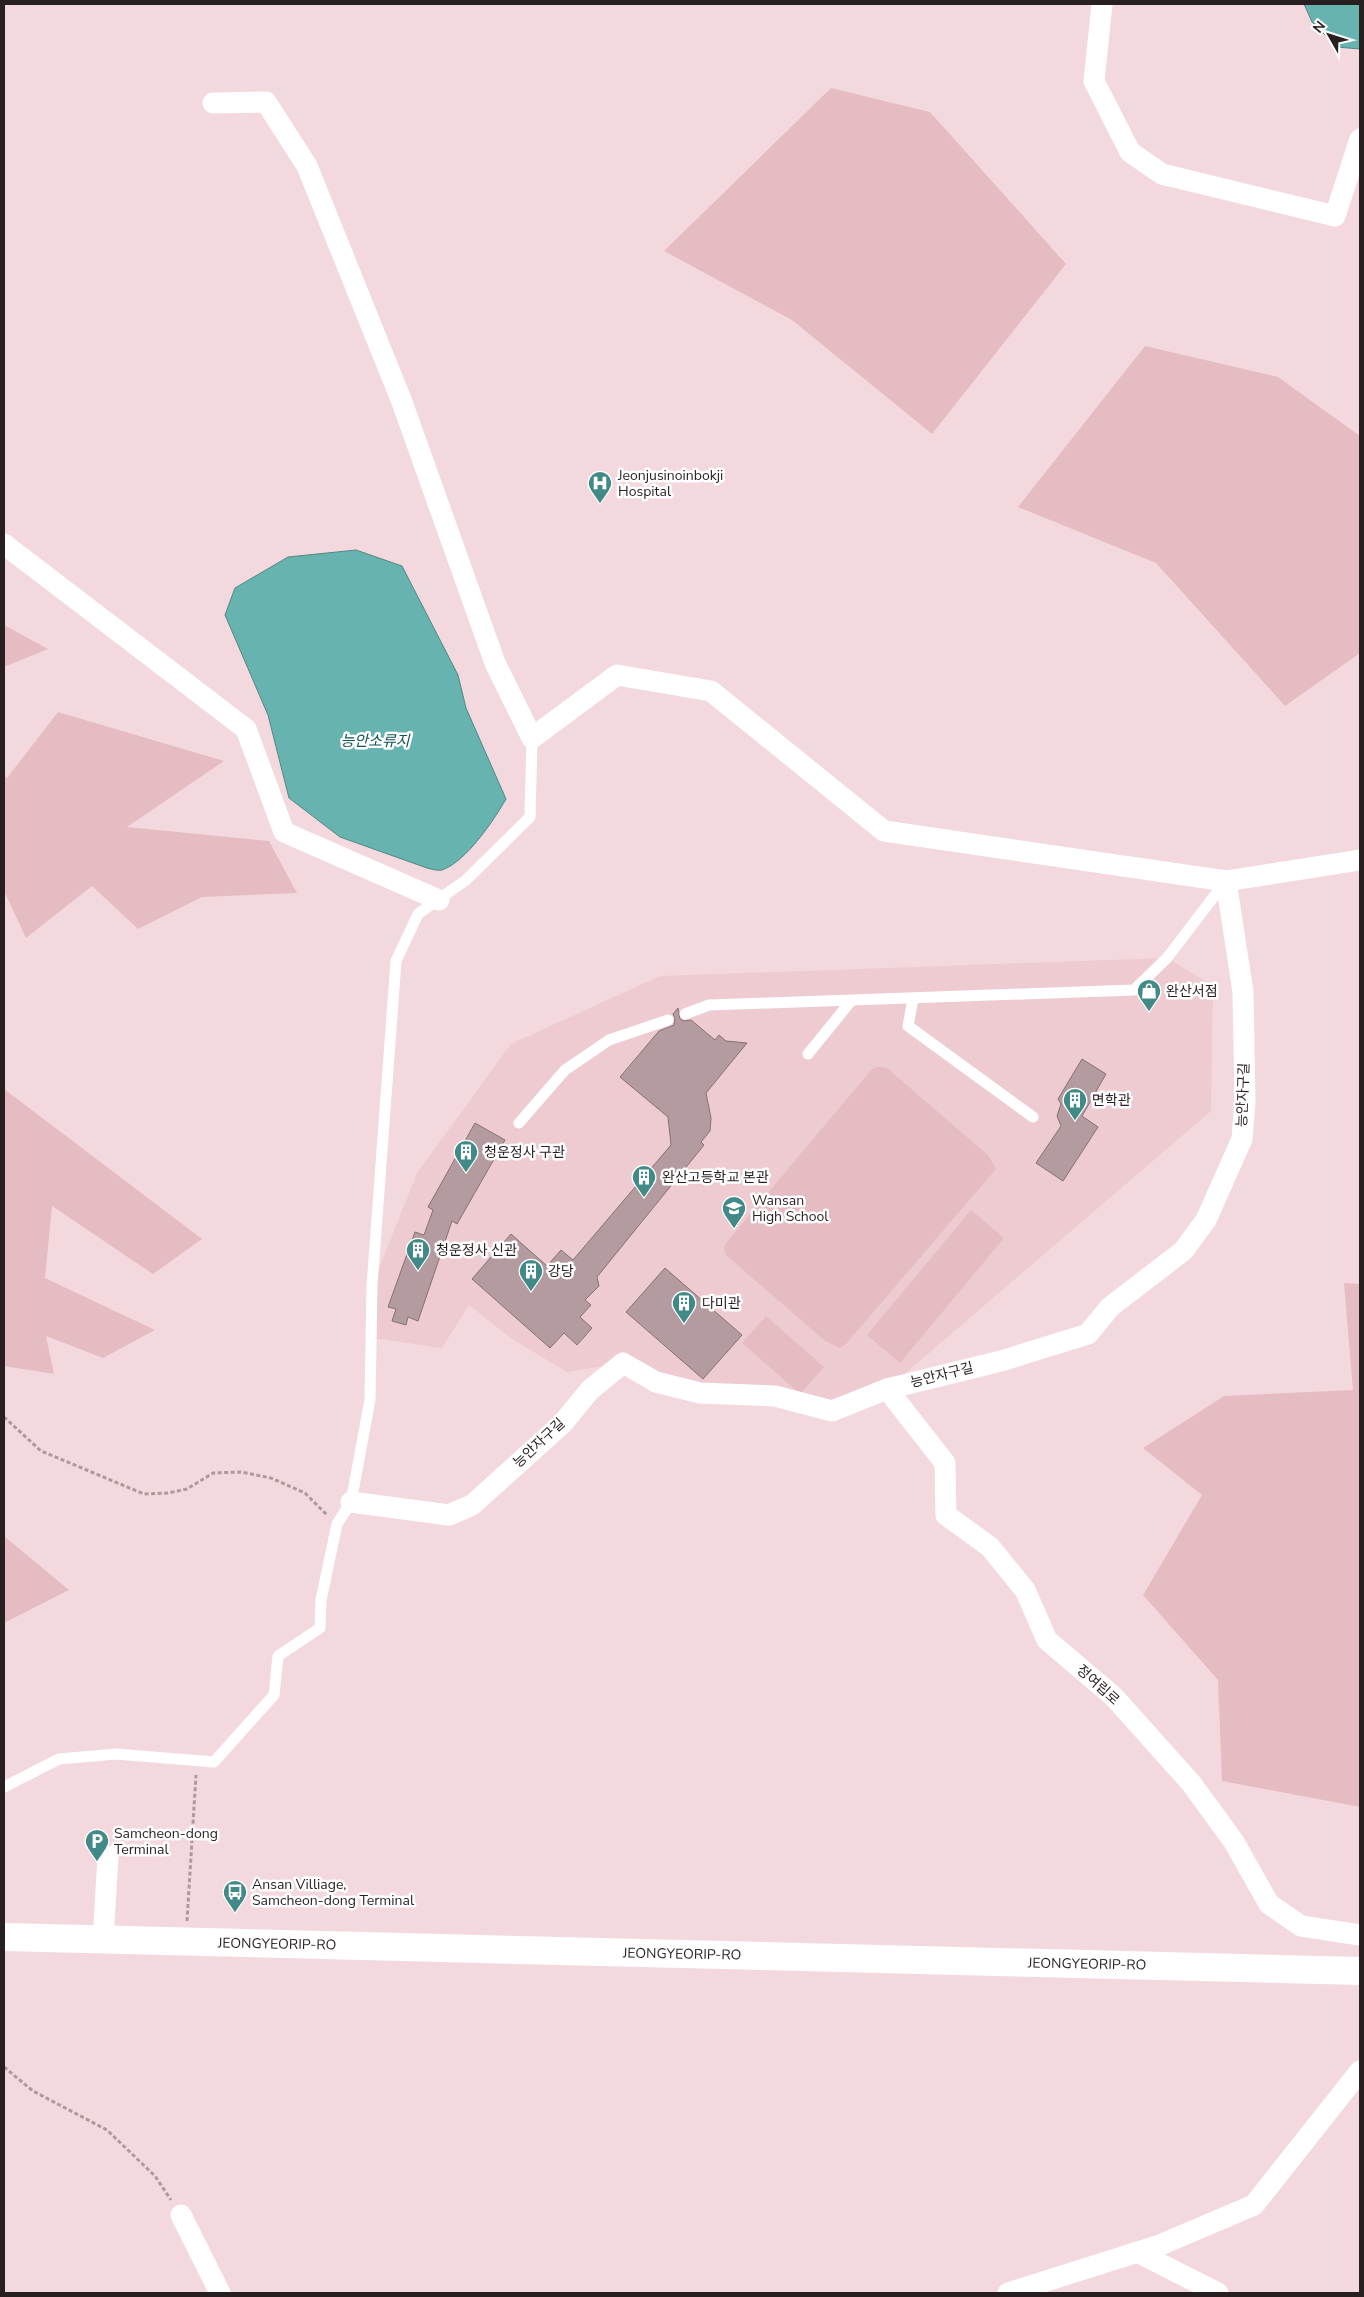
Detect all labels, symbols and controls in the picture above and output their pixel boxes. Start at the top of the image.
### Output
north arrow [1304,10,1354,60]
text: N [1309,17,1330,37]
place label: Jeonjusinoinbokji Hospital [617,466,723,501]
hospital icon: Jeonjusinoinbokji Hospital [587,470,613,504]
water label: 능안소류지 [340,731,411,751]
shop icon: 완산서점 [1136,978,1162,1012]
place label: 완산서점 [1166,982,1218,1001]
street label: 능안자구길 [1232,1062,1254,1128]
building icon: 면학관 [1062,1087,1088,1121]
place label: 면학관 [1092,1091,1131,1110]
building icon: 청운정사 구관 [453,1139,479,1173]
place label: 청운정사 구관 [484,1143,565,1162]
building icon: 완산고등학교 본관 [631,1164,657,1198]
place label: 완산고등학교 본관 [662,1168,769,1187]
place label: Wansan High School [752,1191,829,1226]
school or university icon: Wansan High School [721,1195,747,1229]
building icon: 청운정사 신관 [405,1237,431,1271]
place label: 청운정사 신관 [436,1241,517,1260]
building icon: 강당 [518,1258,544,1292]
place label: 강당 [548,1262,574,1281]
building icon: 다미관 [671,1290,697,1324]
place label: 다미관 [702,1294,741,1313]
street label: 능안자구길 [908,1358,976,1392]
street label: 능안자구길 [509,1414,569,1472]
street label: 정여립로 [1072,1661,1124,1709]
place label: Samcheon-dong Terminal [114,1824,218,1859]
parking icon: Samcheon-dong Terminal [84,1828,110,1862]
place label: Ansan Villiage, Samcheon-dong Terminal [252,1875,415,1910]
bus stop icon: Ansan Villiage, Samcheon-dong Terminal [222,1879,248,1913]
street label: JEONGYEORIP-RO [217,1933,336,1955]
street label: JEONGYEORIP-RO [622,1943,741,1965]
street label: JEONGYEORIP-RO [1027,1953,1146,1975]

